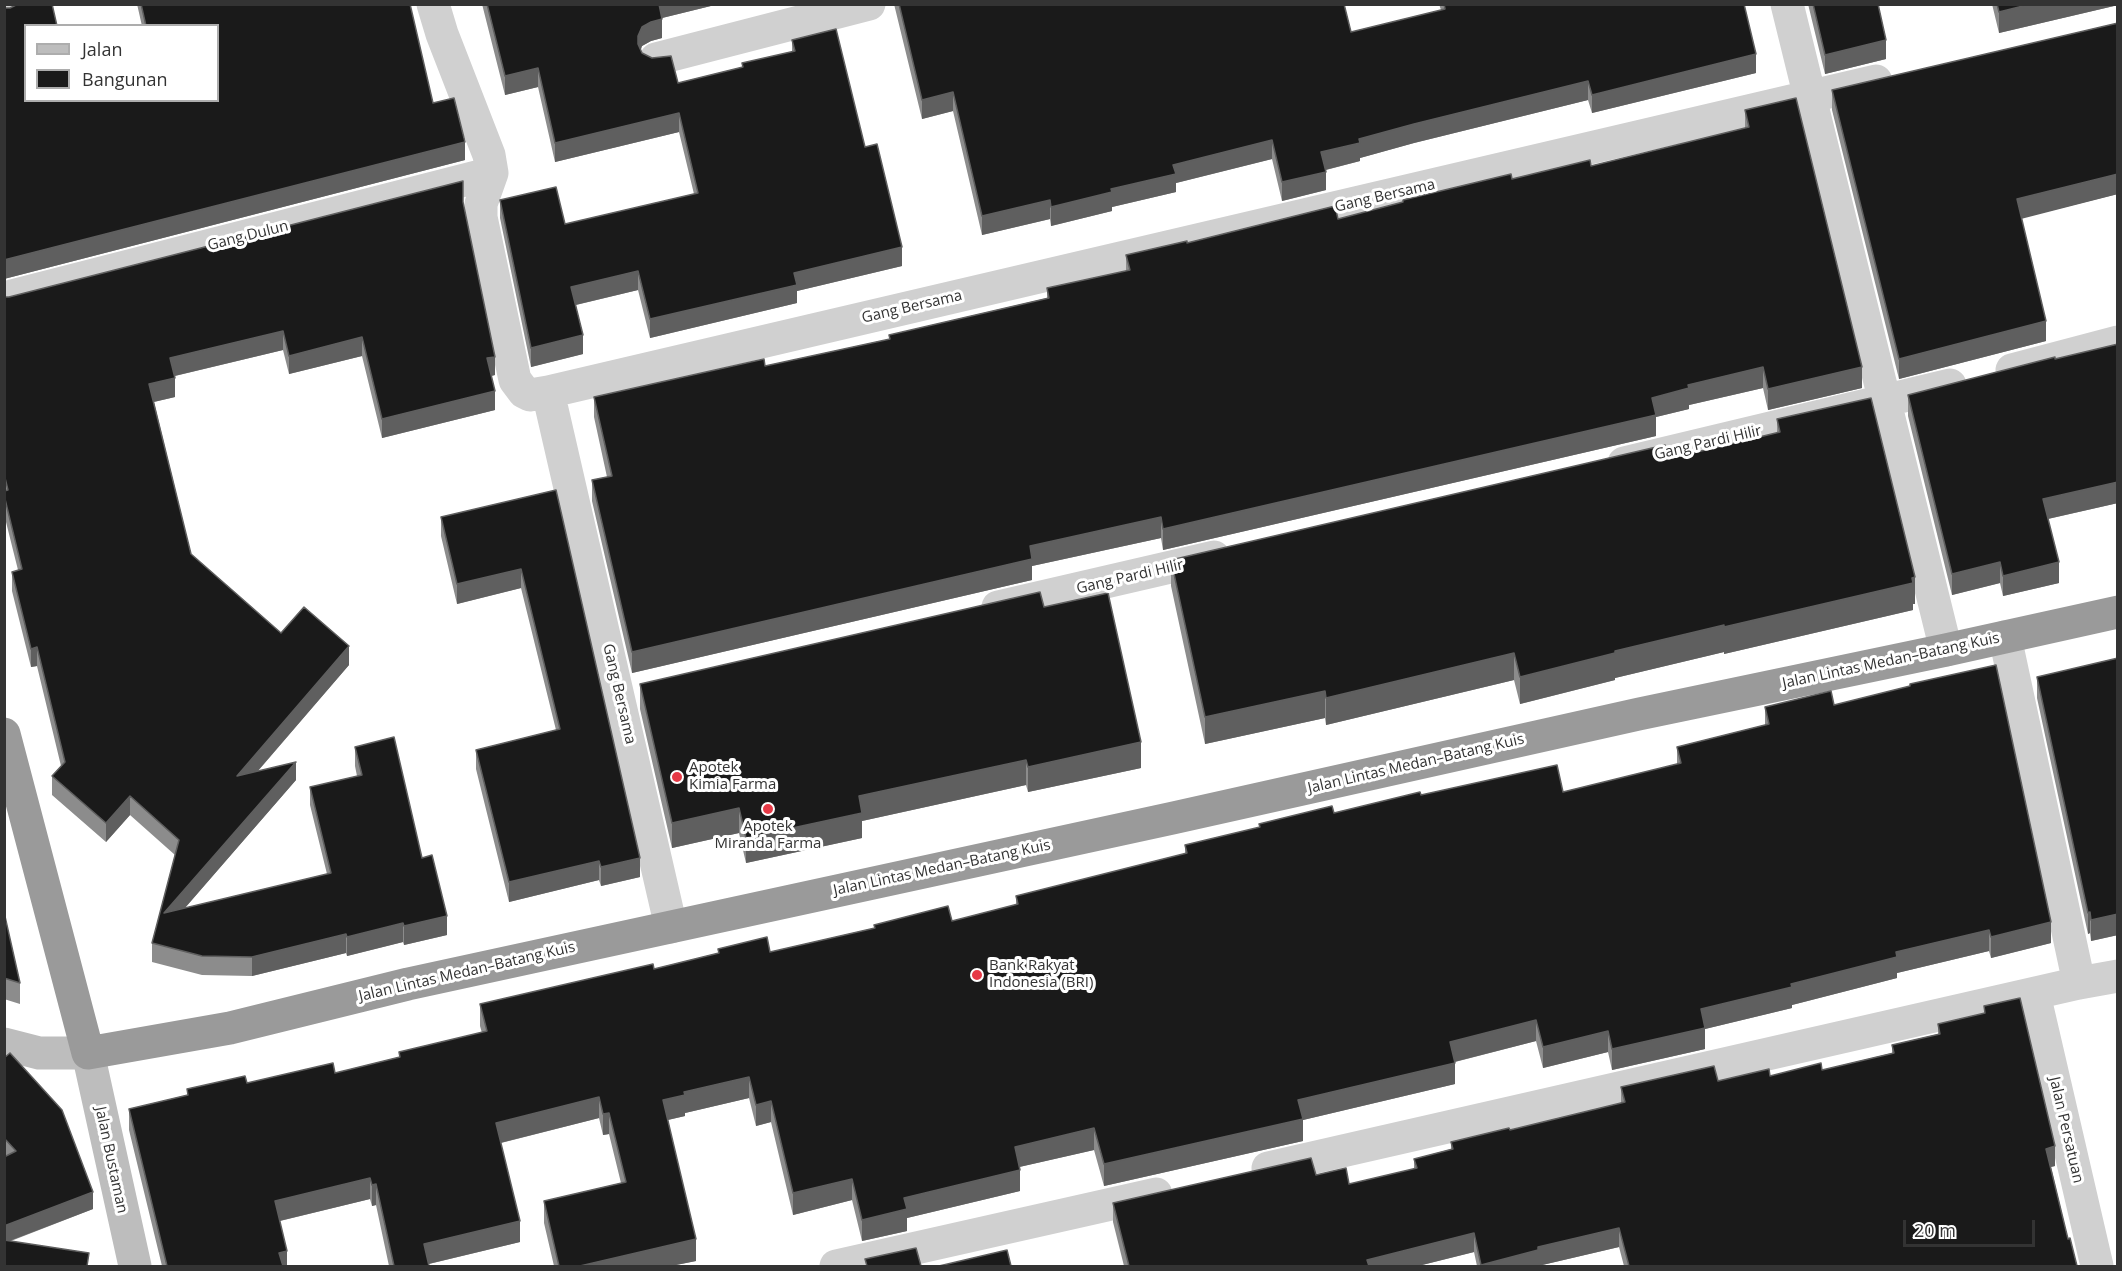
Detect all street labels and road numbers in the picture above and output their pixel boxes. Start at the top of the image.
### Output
street label: Gang Bersama [1333,176,1437,216]
street label: Gang Dulun [206,217,290,255]
street label: Gang Bersama [860,287,964,327]
street label: Gang Pardi Hilir [1653,422,1763,464]
street label: Gang Pardi Hilir [1075,556,1185,598]
street label: Jalan Lintas Medan–Batang Kuis [1781,629,2001,693]
street label: Gang Bersama [599,642,639,746]
street label: Jalan Lintas Medan–Batang Kuis [1306,730,1526,798]
street label: Jalan Lintas Medan–Batang Kuis [832,836,1052,900]
street label: Jalan Lintas Medan–Batang Kuis [357,938,577,1006]
street label: Jalan Persatuan [2045,1075,2087,1185]
street label: Jalan Bustaman [91,1105,131,1215]

